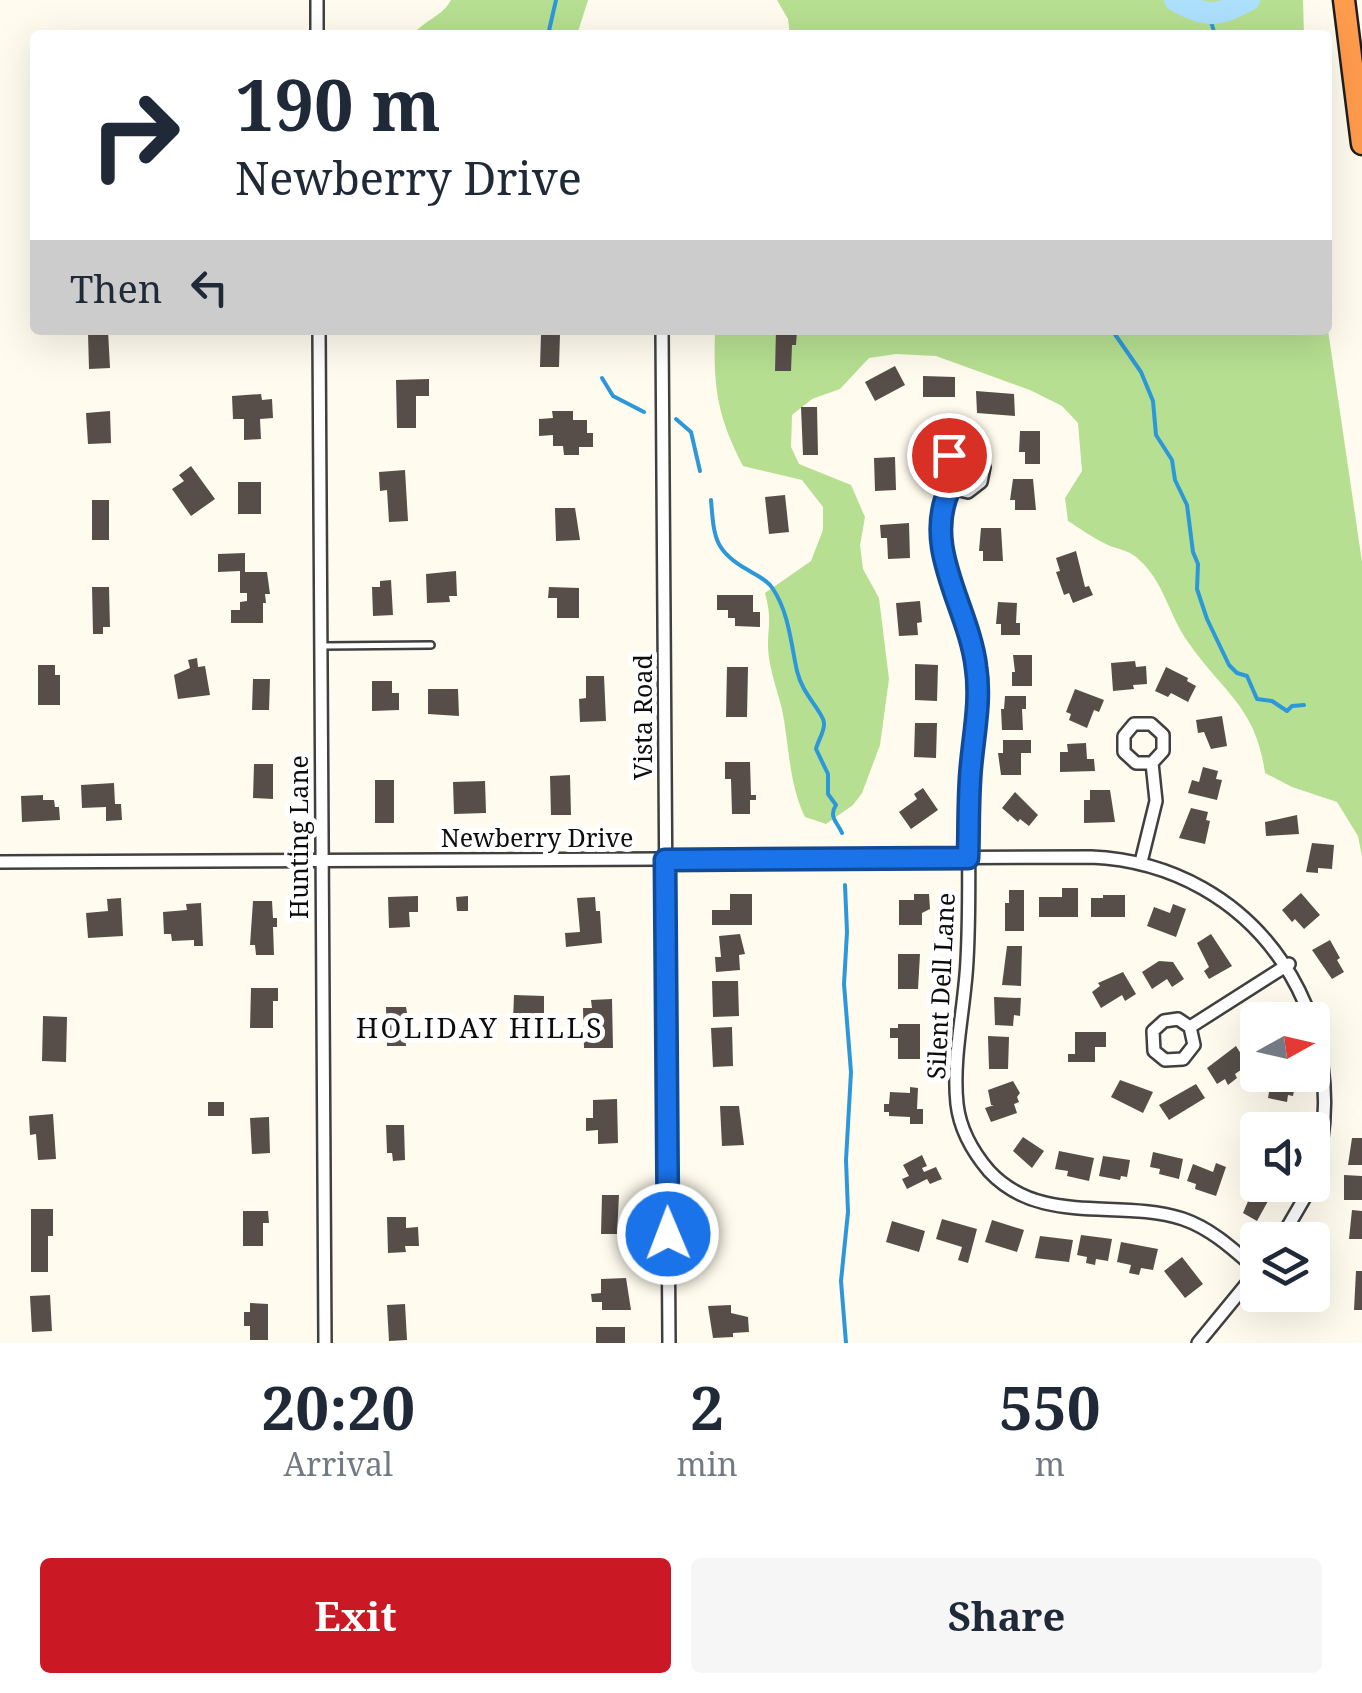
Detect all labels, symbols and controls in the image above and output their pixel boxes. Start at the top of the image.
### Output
text: 190 m [235,56,441,152]
icon: right [70,70,200,200]
text: Newberry Drive [235,147,582,208]
icon: left [182,260,237,315]
text: Then [70,262,162,314]
pin [907,413,992,498]
icon: arrive [922,428,977,483]
street label: Vista Road [625,654,659,780]
street label: Hunting Lane [281,755,315,919]
street label: Newberry Drive [441,820,633,854]
street label: Silent Dell Lane [918,892,962,1080]
north arrow [1240,1002,1330,1092]
map controls [1240,1002,1330,1312]
district label: HOLIDAY HILLS [356,1008,604,1046]
button: sound [1240,1112,1330,1202]
position arrow [616,1182,720,1286]
button: layers [1240,1222,1330,1312]
text: 20:20 [261,1366,415,1448]
text: 2 [690,1366,724,1448]
text: 550 [999,1366,1101,1448]
text: Arrival [284,1442,393,1485]
text: min [677,1442,738,1485]
text: m [1035,1442,1065,1485]
button: Exit [40,1558,671,1673]
button: Share [691,1558,1322,1673]

